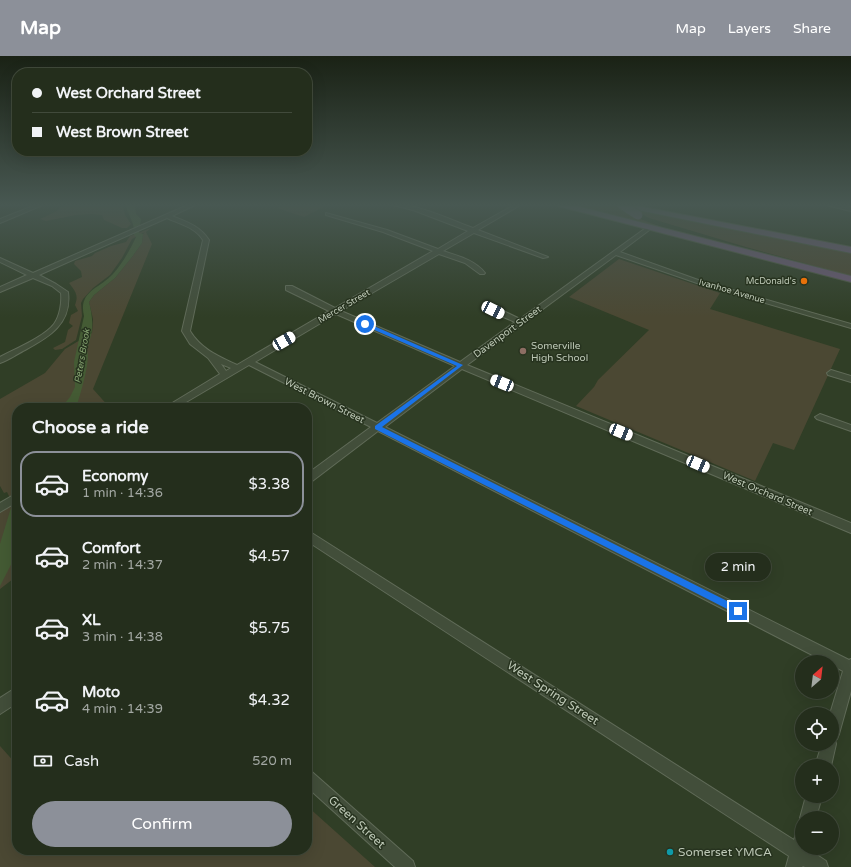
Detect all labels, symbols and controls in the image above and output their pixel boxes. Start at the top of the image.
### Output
text: Map [20,17,61,39]
text: Map [676,20,706,37]
text: Layers [728,20,771,37]
text: Share [793,20,831,37]
text: West Orchard Street [56,84,201,102]
text: West Brown Street [56,123,188,141]
place label: McDonald's [746,276,796,287]
marker: McDonald's [799,276,809,286]
street label: Ivanhoe Avenue [697,277,766,306]
street label: Mercer Street [316,287,373,326]
car [480,299,506,321]
street label: Davenport Street [471,303,544,361]
route start [356,315,374,333]
water label: Peters Brook [72,327,93,384]
car [271,330,297,352]
place label: Somerville High School [531,340,588,364]
marker: Somerville High School [518,346,528,356]
car [489,373,515,393]
street label: West Brown Street [283,376,367,426]
text: Choose a ride [32,416,149,438]
car [608,422,634,442]
car [685,454,711,474]
icon: car [34,466,70,502]
text: Economy [82,467,148,485]
street label: West Orchard Street [721,470,814,518]
text: $3.38 [249,475,290,493]
text: 1 min · 14:36 [82,485,163,501]
icon: car [34,538,70,574]
text: Comfort [82,539,141,557]
text: $4.57 [249,547,290,565]
callout: 2 min [705,553,771,581]
text: 2 min · 14:37 [82,557,163,573]
text: 2 min [721,559,755,575]
route end [729,602,747,620]
icon: car [34,610,70,646]
text: XL [82,611,101,629]
text: $5.75 [249,619,290,637]
text: 3 min · 14:38 [82,629,163,645]
north arrow [795,655,839,699]
map controls [795,655,839,855]
street label: West Spring Street [505,658,602,728]
icon: car [34,682,70,718]
text: Moto [82,683,120,701]
text: $4.32 [249,691,290,709]
text: 4 min · 14:39 [82,701,163,717]
button: locate [795,707,839,751]
icon: cash [32,750,54,772]
text: Cash [64,752,99,770]
text: 520 m [252,753,292,769]
button: + [795,759,839,803]
street label: Green Street [326,793,389,852]
button: Confirm [32,801,292,847]
button: − [795,811,839,855]
place label: Somerset YMCA [678,845,772,859]
marker: Somerset YMCA [665,847,675,857]

